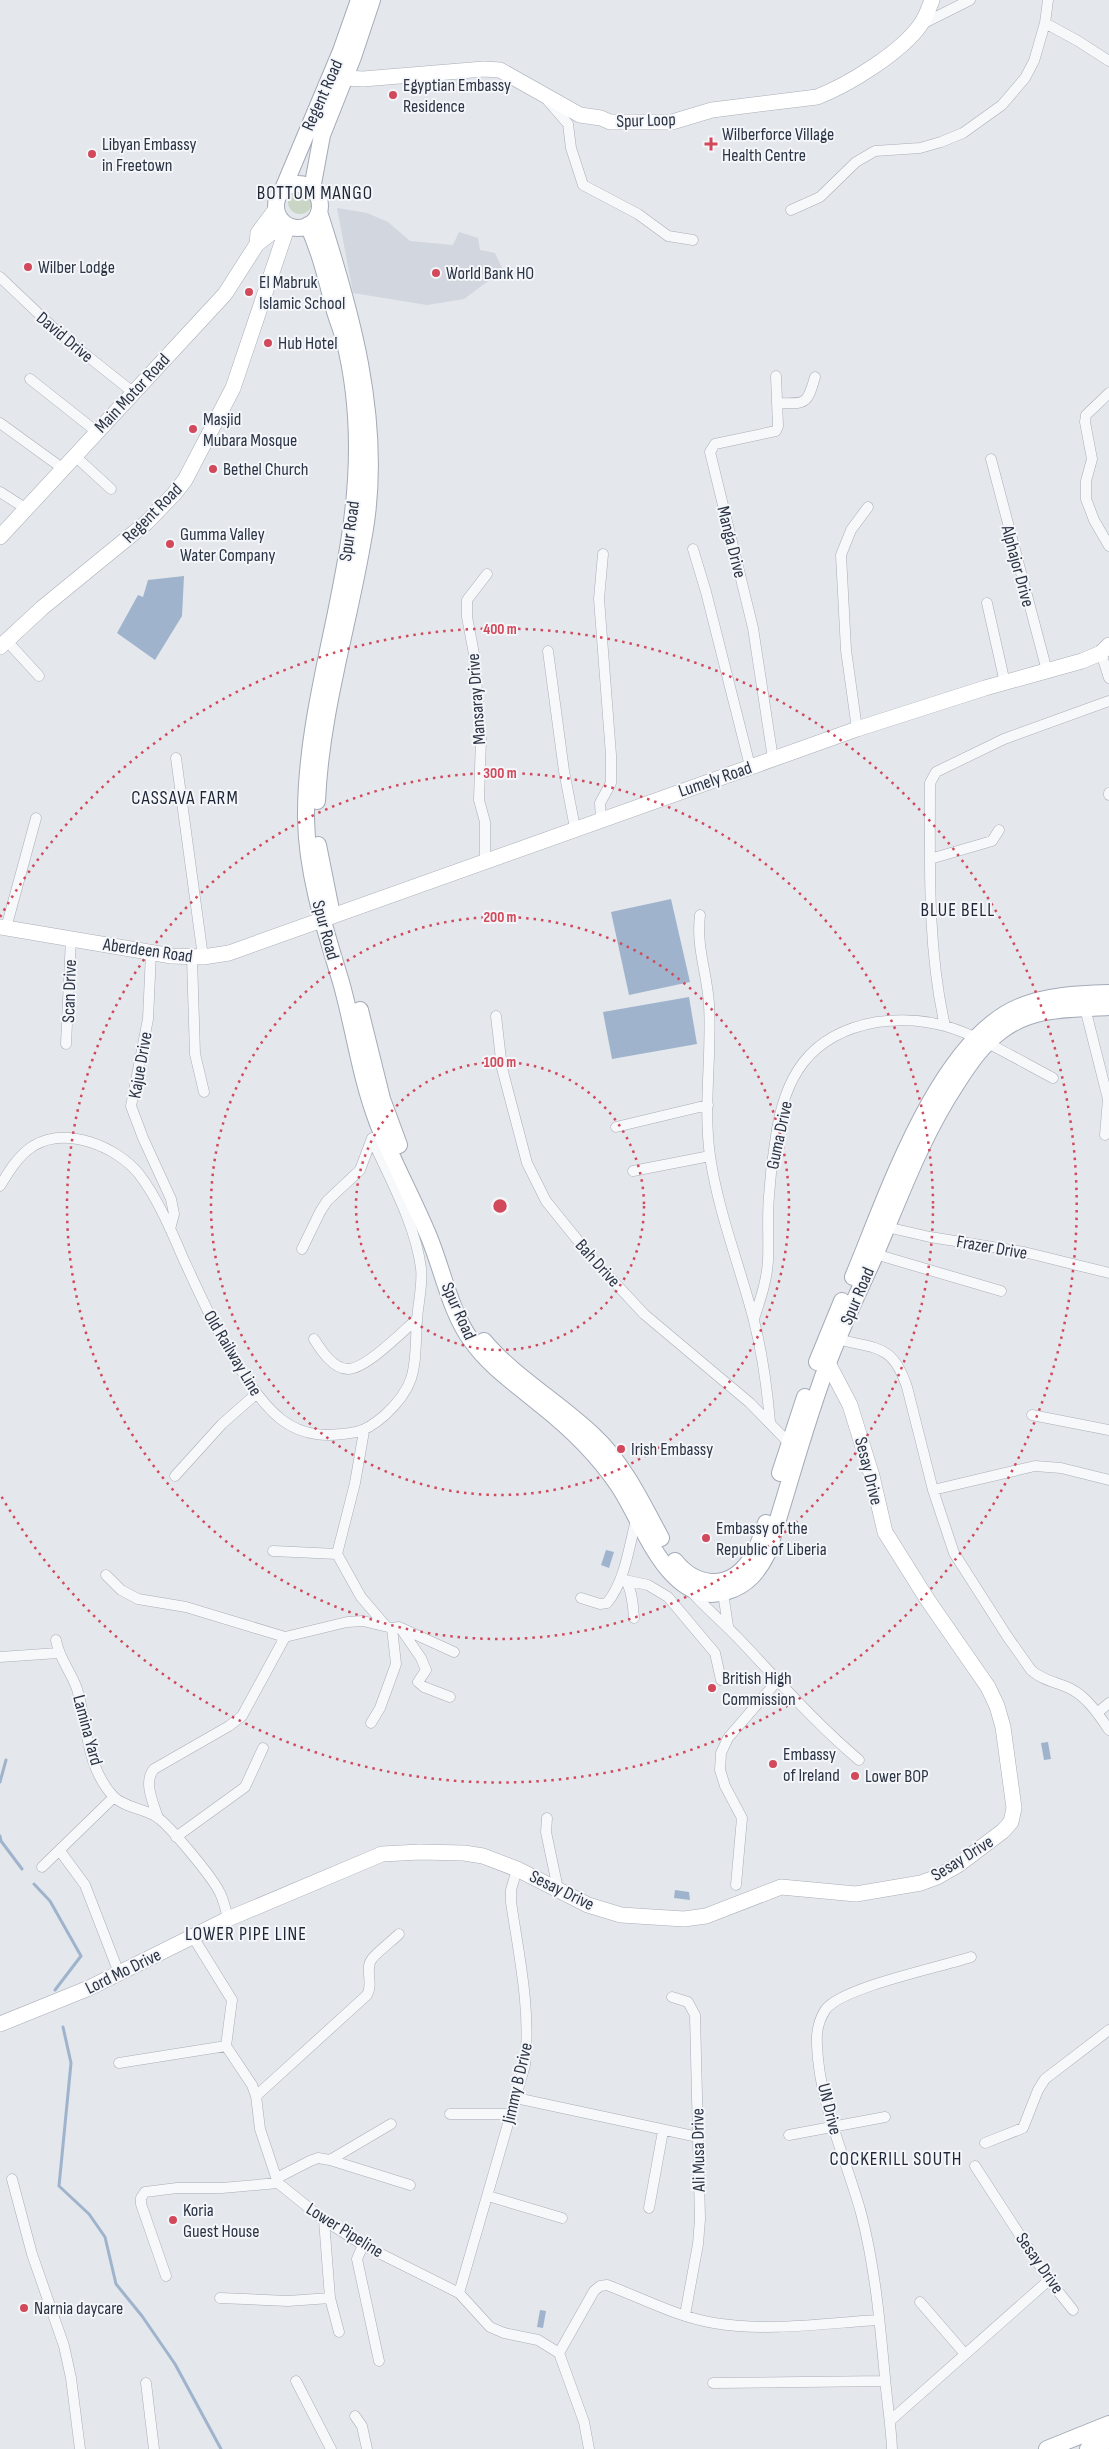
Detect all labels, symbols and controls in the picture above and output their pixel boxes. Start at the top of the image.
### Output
street label: Regent Road [297,56,347,134]
place label: Egyptian Embassy Residence [403,75,511,117]
marker: Egyptian Embassy Residence [387,89,399,101]
street label: Spur Loop [616,109,676,132]
place label: Wilberforce Village Health Centre [722,124,834,166]
place label: Libyan Embassy in Freetown [102,134,197,176]
marker: Wilberforce Village Health Centre [704,137,718,151]
marker: Libyan Embassy in Freetown [86,148,98,160]
district label: BOTTOM MANGO [257,182,373,205]
place label: Wilber Lodge [38,257,115,278]
marker: Wilber Lodge [22,261,34,273]
place label: World Bank HO [446,263,534,284]
marker: World Bank HO [430,267,442,279]
place label: El Mabruk Islamic School [259,272,345,314]
marker: El Mabruk Islamic School [243,286,255,298]
street label: David Drive [32,308,97,367]
place label: Hub Hotel [278,333,338,354]
marker: Hub Hotel [262,337,274,349]
street label: Main Motor Road [90,349,174,437]
place label: Masjid Mubara Mosque [203,409,297,451]
marker: Masjid Mubara Mosque [187,423,199,435]
place label: Bethel Church [223,459,309,480]
marker: Bethel Church [207,463,219,475]
street label: Regent Road [118,479,187,548]
street label: Spur Road [335,500,364,563]
street label: Manga Drive [712,504,751,580]
street label: Alphajor Drive [996,522,1038,609]
place label: Gumma Valley Water Company [180,524,275,566]
marker: Gumma Valley Water Company [164,538,176,550]
text: 400 m [483,620,517,639]
street label: Mansaray Drive [463,653,490,745]
street label: Lumely Road [676,757,755,802]
text: 300 m [483,764,517,783]
district label: CASSAVA FARM [131,787,239,810]
street label: Spur Road [308,898,344,962]
district label: BLUE BELL [921,899,995,922]
text: 200 m [483,908,517,927]
street label: Aberdeen Road [101,934,194,967]
street label: Scan Drive [58,959,81,1023]
street label: Kajue Drive [124,1030,157,1100]
text: 100 m [484,1053,516,1072]
street label: Guma Drive [762,1099,797,1171]
centre of rings [491,1197,509,1215]
street label: Frazer Drive [955,1231,1029,1264]
street label: Bah Drive [571,1235,625,1292]
street label: Spur Road [836,1264,879,1328]
street label: Spur Road [437,1279,480,1343]
street label: Old Railway Line [199,1307,266,1400]
street label: Sesay Drive [850,1435,887,1507]
place label: Irish Embassy [631,1439,713,1460]
marker: Irish Embassy [615,1443,627,1455]
place label: Embassy of the Republic of Liberia [716,1518,827,1560]
marker: Embassy of the Republic of Liberia [700,1532,712,1544]
place label: British High Commission [722,1668,796,1710]
marker: British High Commission [706,1682,718,1694]
street label: Lamina Yard [68,1693,107,1768]
place label: Embassy of Ireland [783,1744,840,1786]
marker: Embassy of Ireland [767,1758,779,1770]
place label: Lower BOP [865,1766,929,1787]
marker: Lower BOP [849,1770,861,1782]
street label: Sesay Drive [927,1831,997,1886]
street label: Sesay Drive [526,1866,598,1915]
district label: LOWER PIPE LINE [185,1923,307,1946]
street label: Lord Mo Drive [82,1944,165,1999]
street label: Jimmy B Drive [498,2041,537,2127]
street label: UN Drive [813,2081,846,2137]
street label: Ali Musa Drive [687,2108,710,2193]
district label: COCKERILL SOUTH [830,2148,962,2171]
street label: Lower Pipeline [302,2199,387,2262]
place label: Koria Guest House [183,2200,259,2242]
marker: Koria Guest House [167,2214,179,2226]
street label: Sesay Drive [1011,2229,1068,2298]
place label: Narnia daycare [34,2298,123,2319]
marker: Narnia daycare [18,2302,30,2314]

